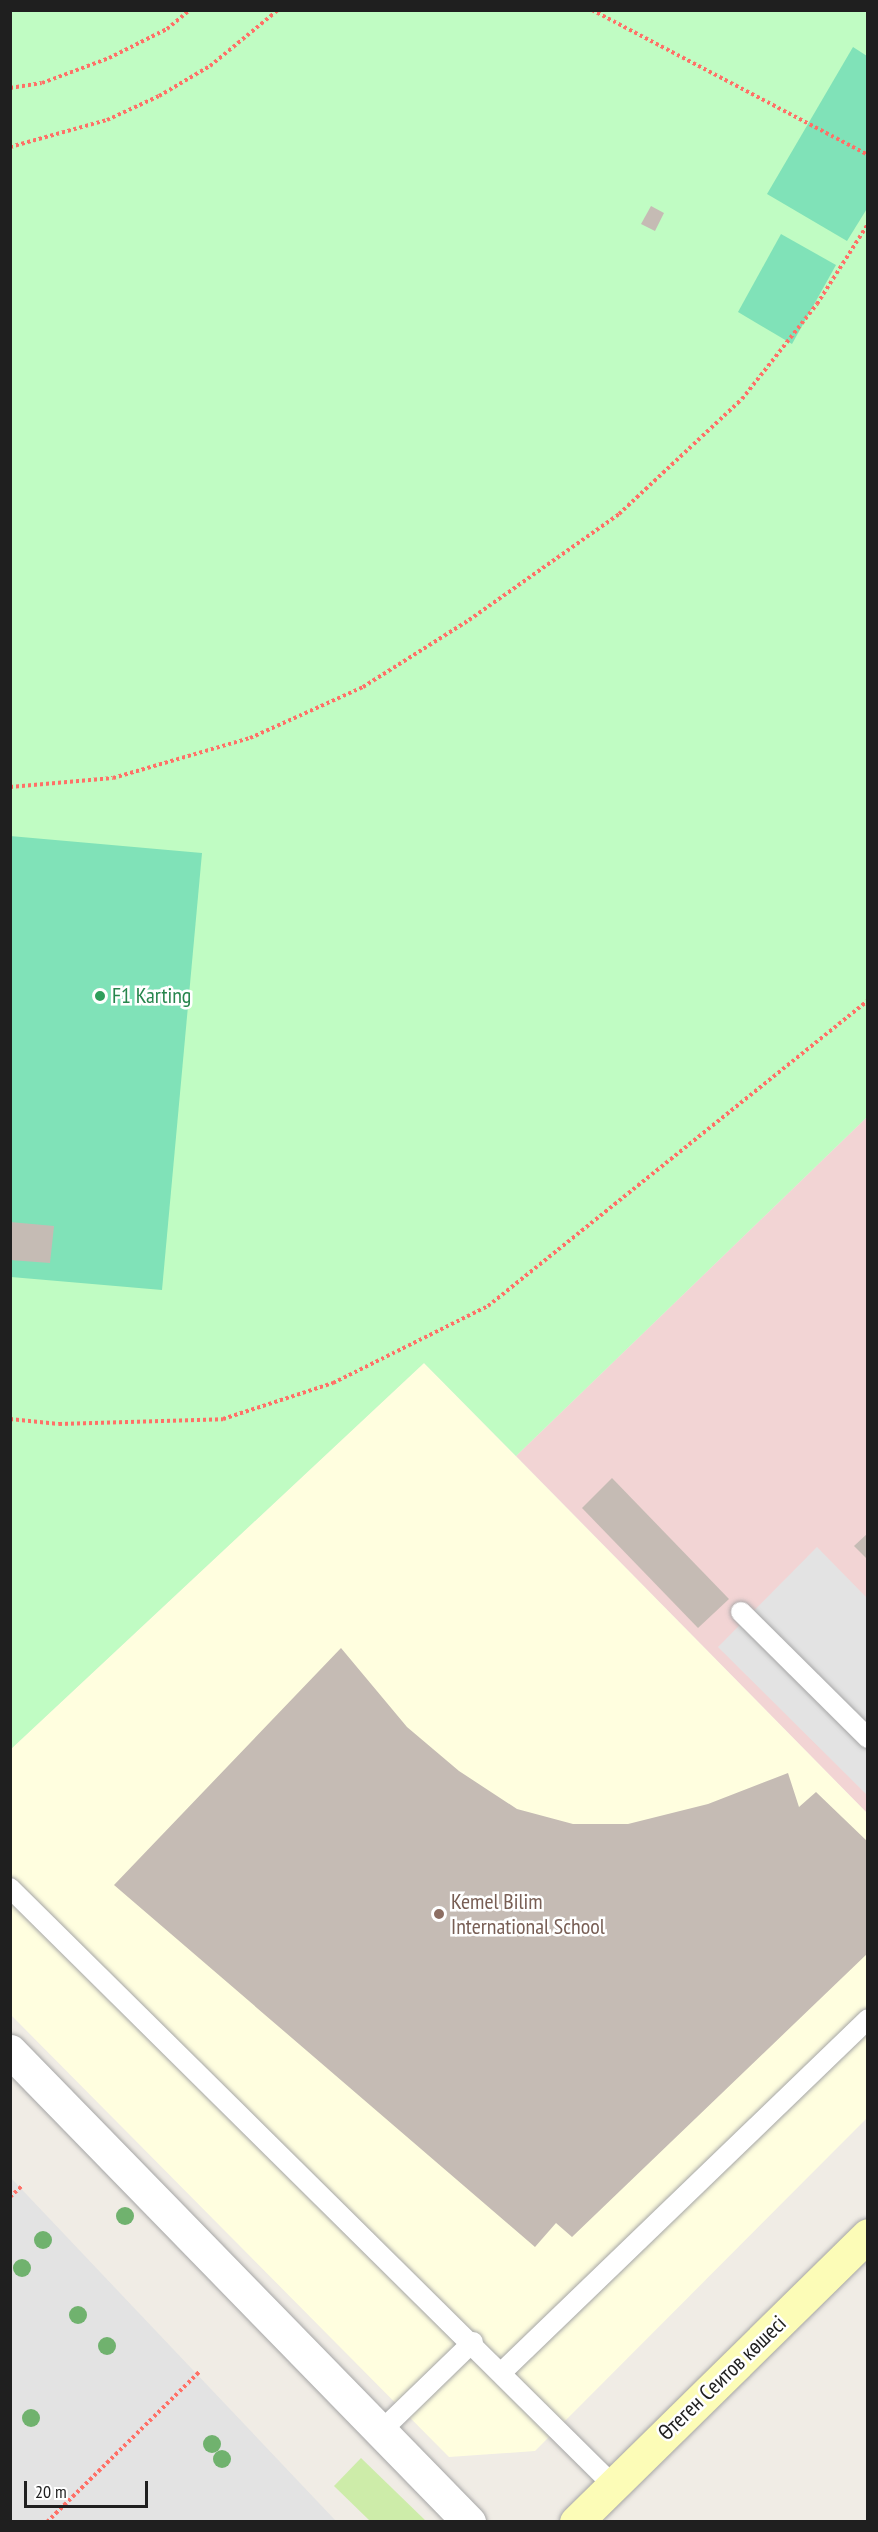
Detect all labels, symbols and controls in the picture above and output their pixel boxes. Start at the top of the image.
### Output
place label: F1 Karting [112,983,191,1009]
marker: F1 Karting [93,989,107,1003]
place label: Kemel Bilim International School [451,1888,605,1940]
marker: Kemel Bilim International School [432,1907,446,1921]
street label: Өтеген Сеитов көшесі [652,2310,792,2446]
scale bar [27,2469,152,2507]
text: 20 m [35,2480,67,2503]

